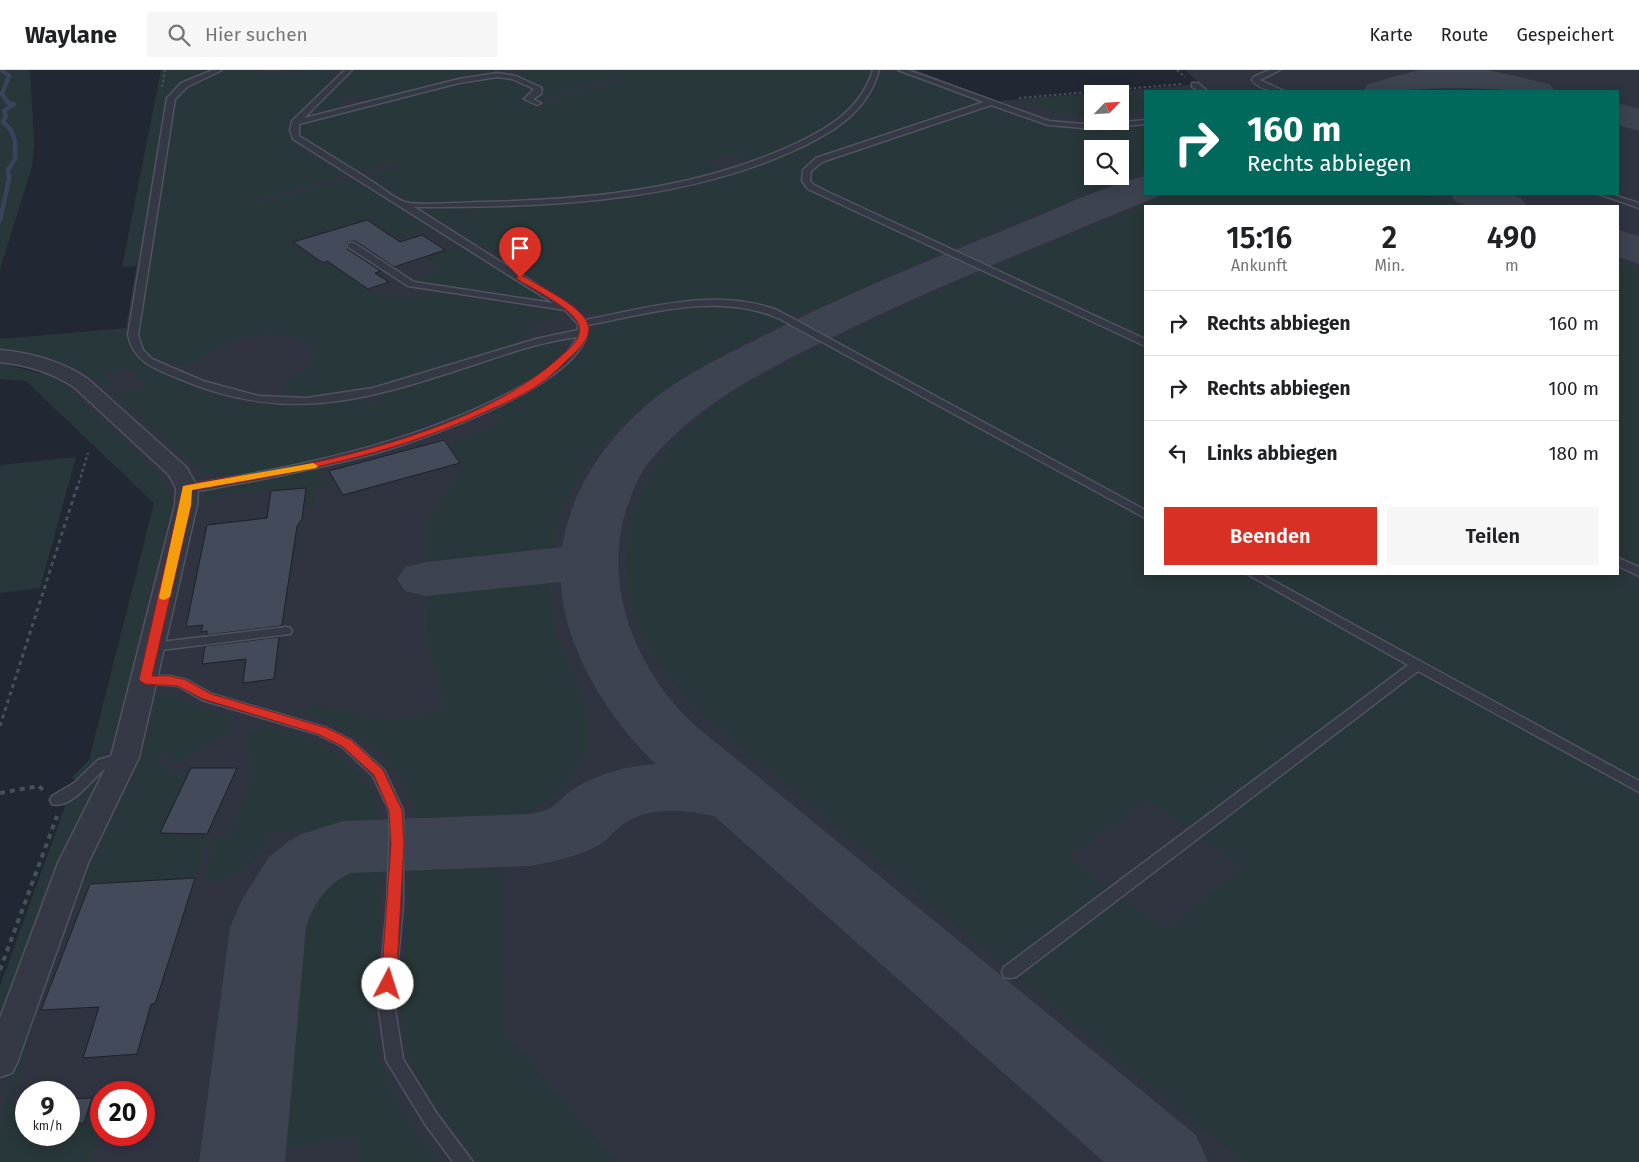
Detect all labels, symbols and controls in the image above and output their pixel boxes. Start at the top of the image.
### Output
search box [147,12,497,57]
text: Waylane [25,21,117,49]
icon: search [165,21,193,49]
text: Hier suchen [205,23,308,46]
text: Karte [1370,24,1413,46]
text: Route [1441,24,1488,46]
text: Gespeichert [1516,24,1614,46]
north arrow [1084,85,1129,130]
map controls [1084,85,1129,185]
text: 160 m [1247,108,1341,150]
icon: right [1164,110,1229,175]
button: search [1084,140,1129,185]
text: Rechts abbiegen [1247,150,1412,177]
text: 15:16 [1226,220,1292,256]
text: 2 [1382,220,1397,256]
text: 490 [1487,220,1537,256]
pin [499,227,541,278]
icon: arrive [506,234,534,262]
text: Ankunft [1231,256,1287,275]
text: Min. [1374,256,1405,275]
text: m [1505,256,1519,275]
icon: right [1164,309,1192,337]
text: Rechts abbiegen [1207,312,1350,335]
text: 160 m [1549,312,1599,335]
icon: right [1164,374,1192,402]
text: Rechts abbiegen [1207,377,1350,400]
text: 100 m [1548,377,1599,400]
icon: left [1164,439,1192,467]
text: Links abbiegen [1207,442,1338,465]
text: 180 m [1548,442,1599,465]
button: Beenden [1164,507,1377,565]
button: Teilen [1387,507,1599,565]
position arrow [361,957,413,1009]
speed limit sign: 20 [90,1081,155,1146]
text: 9 [40,1092,55,1122]
text: km/h [33,1119,62,1133]

